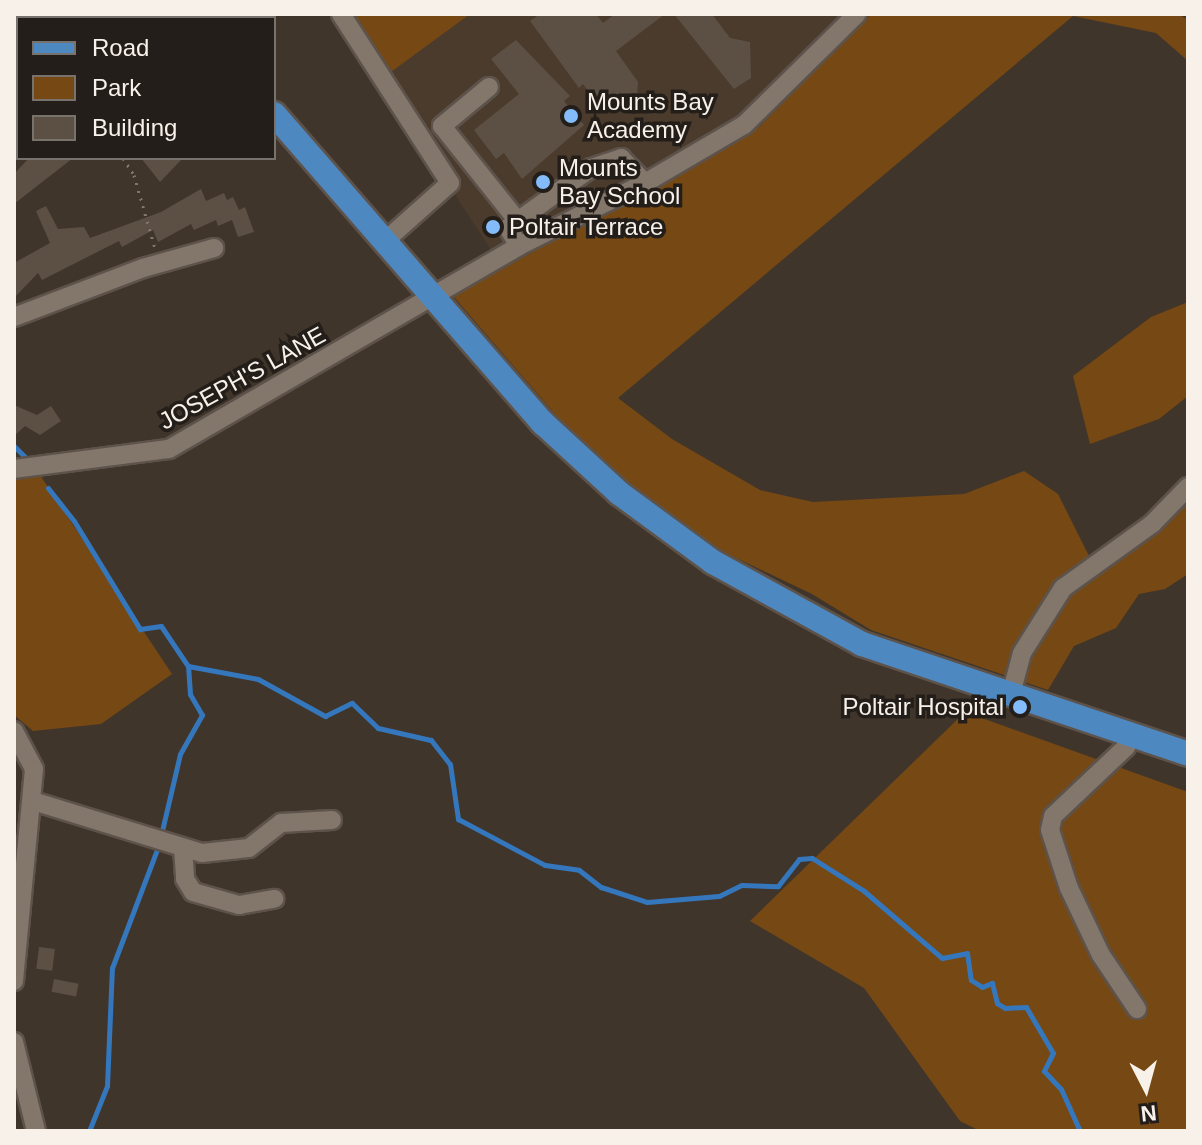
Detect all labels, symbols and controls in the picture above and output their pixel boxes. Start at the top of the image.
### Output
legend [16,16,276,160]
text: Road [92,34,149,61]
text: Park [92,74,141,101]
place label: Mounts Bay Academy [587,88,714,144]
marker: Mounts Bay Academy [562,107,580,125]
text: Building [92,114,177,141]
place label: Mounts Bay School [559,154,680,210]
marker: Mounts Bay School [534,173,552,191]
place label: Poltair Terrace [509,213,664,241]
marker: Poltair Terrace [484,218,502,236]
street label: JOSEPH'S LANE [154,320,330,436]
place label: Poltair Hospital [843,693,1004,721]
marker: Poltair Hospital [1011,698,1029,716]
north arrow [1106,1049,1186,1129]
text: N [1139,1100,1158,1127]

